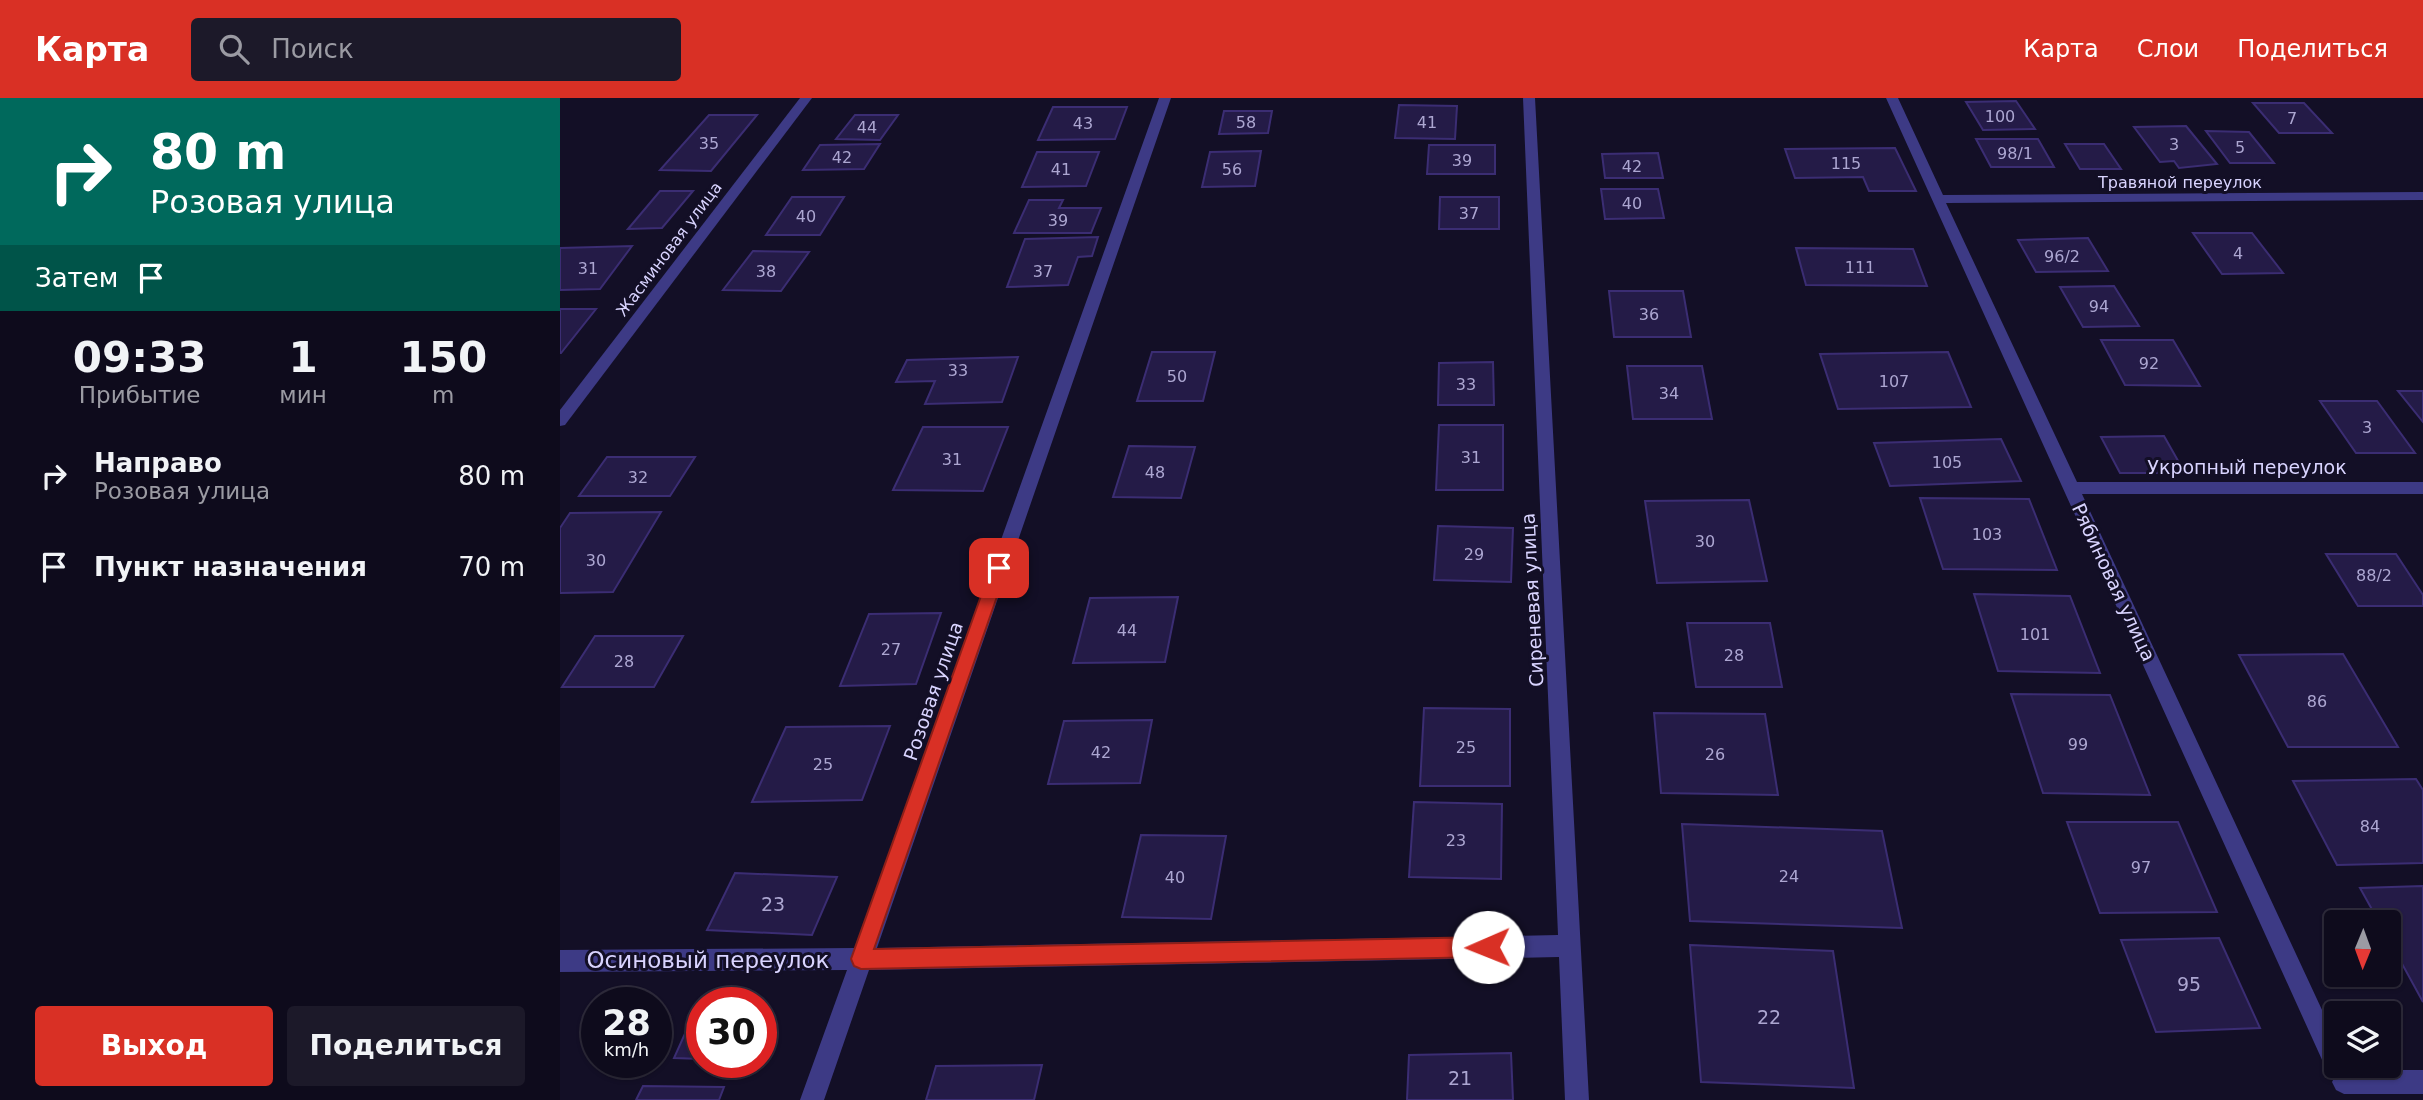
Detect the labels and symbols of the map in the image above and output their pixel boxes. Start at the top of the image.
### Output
house number: 100 [1985,107,2015,126]
house number: 7 [2287,109,2297,128]
house number: 58 [1236,113,1256,132]
house number: 41 [1417,113,1437,132]
house number: 43 [1073,114,1093,133]
house number: 44 [857,118,877,137]
house number: 35 [699,134,719,153]
house number: 3 [2169,135,2179,154]
house number: 5 [2235,138,2245,157]
house number: 98/1 [1997,144,2033,163]
house number: 42 [832,148,852,167]
house number: 39 [1452,151,1472,170]
house number: 115 [1831,154,1861,173]
house number: 42 [1622,157,1642,176]
house number: 41 [1051,160,1071,179]
house number: 56 [1222,160,1242,179]
street label: Травяной переулок [2097,173,2262,192]
street label: Жасминовая улица [612,178,726,320]
house number: 40 [1622,194,1642,213]
house number: 37 [1459,204,1479,223]
house number: 40 [796,207,816,226]
house number: 39 [1048,211,1068,230]
house number: 4 [2233,244,2243,263]
house number: 96/2 [2044,247,2080,266]
house number: 111 [1845,258,1875,277]
house number: 31 [578,259,598,278]
house number: 38 [756,262,776,281]
house number: 37 [1033,262,1053,281]
house number: 94 [2089,297,2109,316]
house number: 36 [1639,305,1659,324]
house number: 92 [2139,354,2159,373]
house number: 33 [948,361,968,380]
house number: 50 [1167,367,1187,386]
house number: 107 [1879,372,1909,391]
house number: 33 [1456,375,1476,394]
house number: 34 [1659,384,1679,403]
house number: 3 [2362,418,2372,437]
house number: 31 [1461,448,1481,467]
house number: 31 [942,450,962,469]
house number: 105 [1932,453,1962,472]
street label: Укропный переулок [2147,456,2347,478]
house number: 48 [1145,463,1165,482]
house number: 32 [628,468,648,487]
street label: Рябиновая улица [2068,500,2160,664]
street label: Сиреневая улица [1516,512,1548,688]
house number: 103 [1972,525,2002,544]
house number: 30 [1695,532,1715,551]
pin [969,538,1029,598]
house number: 29 [1464,545,1484,564]
house number: 30 [586,551,606,570]
house number: 88/2 [2356,566,2392,585]
street label: Розовая улица [899,619,967,763]
house number: 44 [1117,621,1137,640]
house number: 101 [2020,625,2050,644]
house number: 27 [881,640,901,659]
house number: 28 [1724,646,1744,665]
house number: 28 [614,652,634,671]
house number: 86 [2307,692,2327,711]
house number: 99 [2068,735,2088,754]
house number: 25 [1456,738,1476,757]
house number: 42 [1091,743,1111,762]
house number: 26 [1705,745,1725,764]
house number: 25 [813,755,833,774]
house number: 84 [2360,817,2380,836]
house number: 23 [1446,831,1466,850]
house number: 97 [2131,858,2151,877]
house number: 24 [1779,867,1799,886]
house number: 40 [1165,868,1185,887]
house number: 23 [761,893,785,915]
position arrow [1451,910,1525,984]
north arrow [2324,910,2401,987]
street label: Осиновый переулок [587,947,830,973]
house number: 95 [2177,973,2201,995]
speed limit sign: 30 [686,987,777,1078]
house number: 22 [1757,1006,1781,1028]
house number: 21 [1448,1067,1472,1089]

